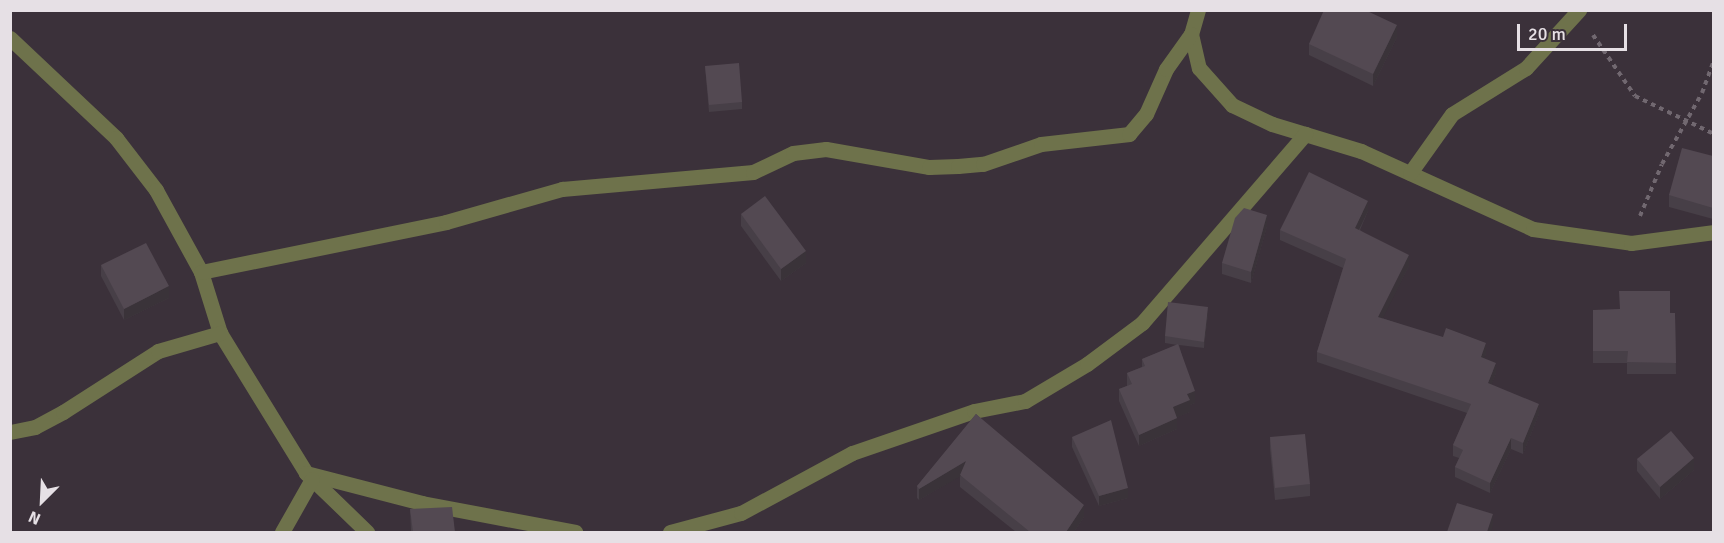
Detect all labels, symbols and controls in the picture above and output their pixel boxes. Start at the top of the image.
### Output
scale bar [1520,12,1630,50]
text: 20 m [1528,23,1566,45]
north arrow [12,471,72,531]
text: N [26,506,44,529]

